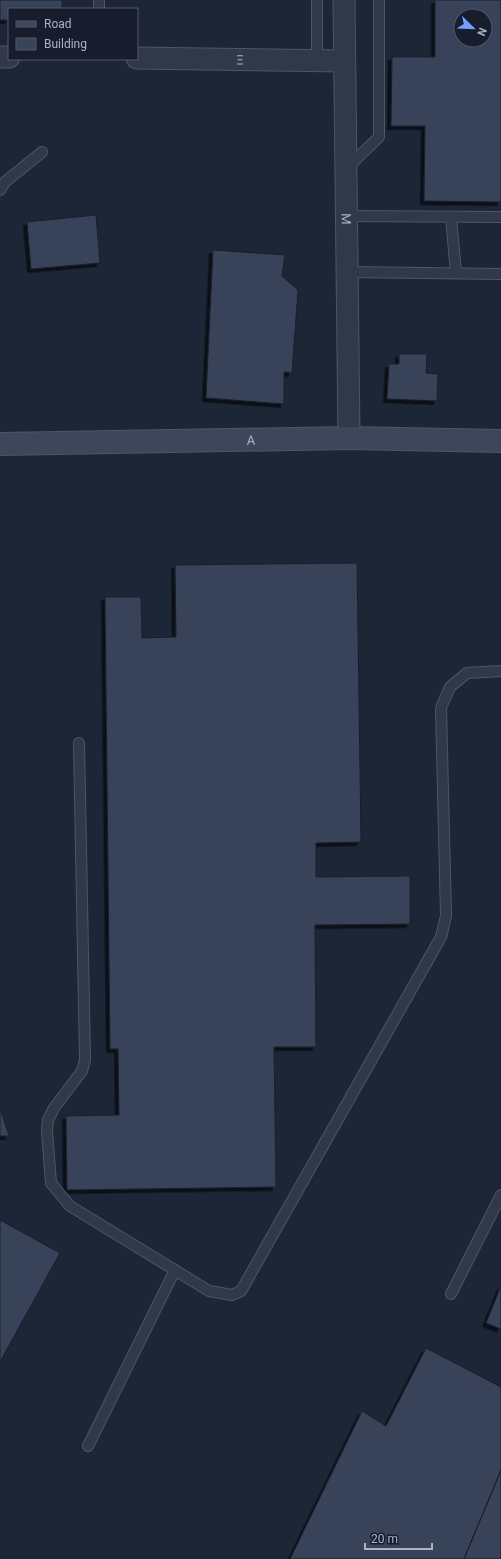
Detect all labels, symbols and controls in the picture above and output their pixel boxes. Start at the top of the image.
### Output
legend [8,8,138,60]
north arrow [453,8,493,48]
text: Road [44,17,72,31]
text: N [474,26,489,38]
text: Building [44,37,87,51]
street label: Ξ [236,52,244,68]
street label: Μ [338,213,354,225]
street label: Α [247,433,256,448]
scale bar [365,1525,432,1551]
text: 20 m [371,1532,398,1546]

